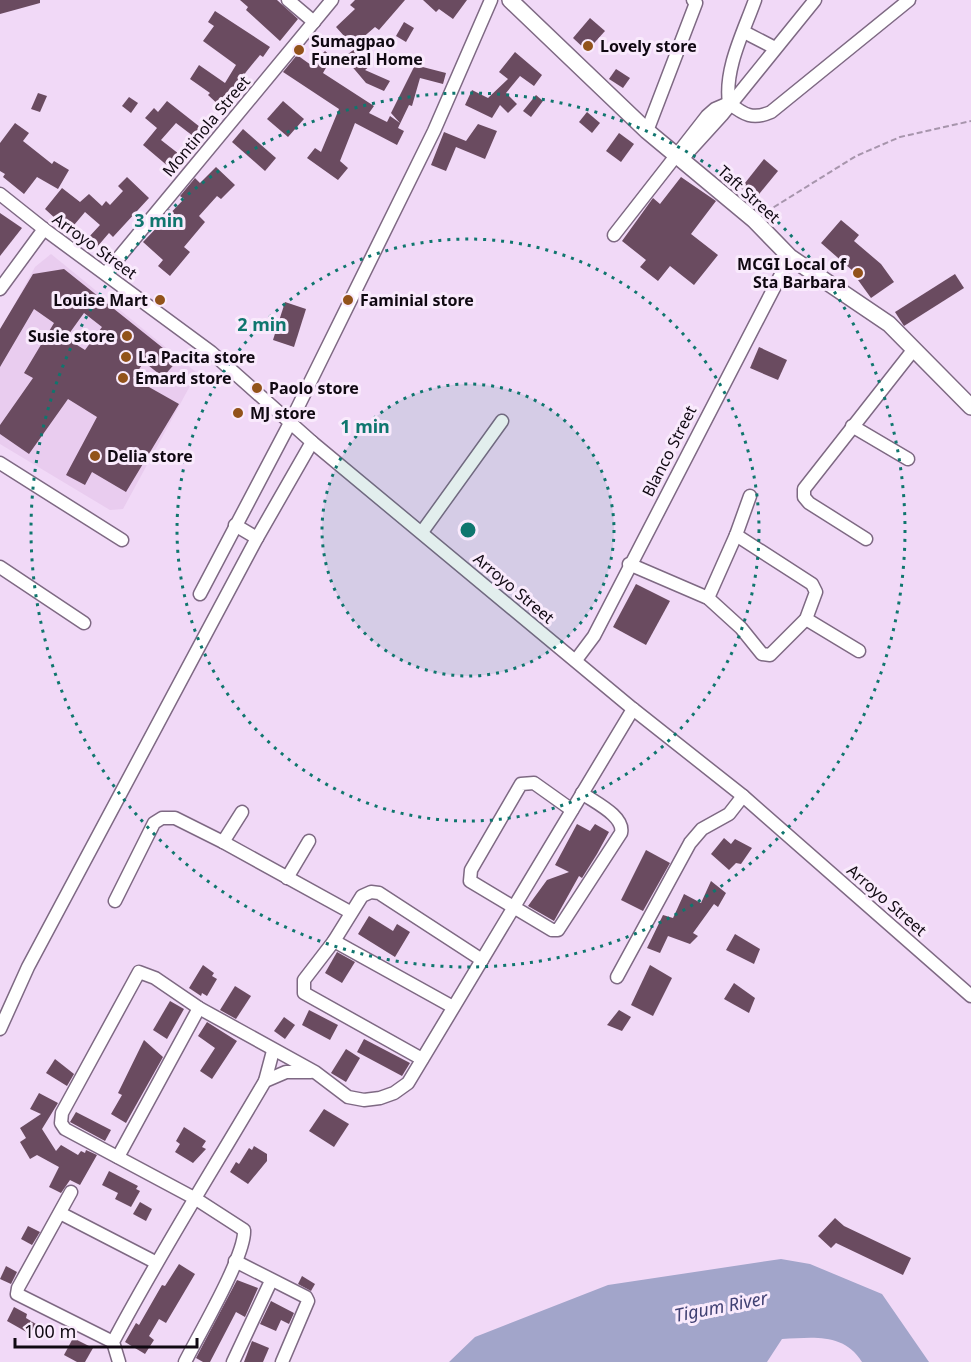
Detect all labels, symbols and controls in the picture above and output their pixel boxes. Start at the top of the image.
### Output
place label: Sumagpao Funeral Home [311,30,423,70]
place label: Lovely store [600,35,697,57]
marker: Lovely store [581,39,595,53]
marker: Sumagpao Funeral Home [292,43,306,57]
street label: Montinola Street [157,71,255,181]
street label: Taft Street [713,160,785,228]
street label: Arroyo Street [48,208,142,284]
text: 3 min [134,208,184,232]
place label: MCGI Local of Sta Barbara [737,253,847,293]
marker: MCGI Local of Sta Barbara [851,266,865,280]
place label: Louise Mart [53,289,148,311]
place label: Faminial store [360,289,474,311]
marker: Louise Mart [153,293,167,307]
marker: Faminial store [341,293,355,307]
text: 2 min [237,312,287,336]
place label: Susie store [28,325,115,347]
marker: Susie store [120,329,134,343]
place label: La Pacita store [138,346,255,368]
marker: La Pacita store [119,350,133,364]
place label: Emard store [135,367,232,389]
marker: Emard store [116,371,130,385]
place label: Paolo store [269,377,359,399]
marker: Paolo store [250,381,264,395]
street label: Blanco Street [637,401,702,500]
place label: MJ store [250,402,316,424]
marker: MJ store [231,406,245,420]
text: 1 min [340,414,390,438]
place label: Delia store [107,445,193,467]
marker: Delia store [88,449,102,463]
centre of rings [458,520,478,540]
street label: Arroyo Street [469,548,559,628]
street label: Arroyo Street [842,859,932,941]
water label: Tigum River [672,1285,770,1327]
scale bar [15,1311,196,1349]
text: 100 m [24,1319,76,1343]

